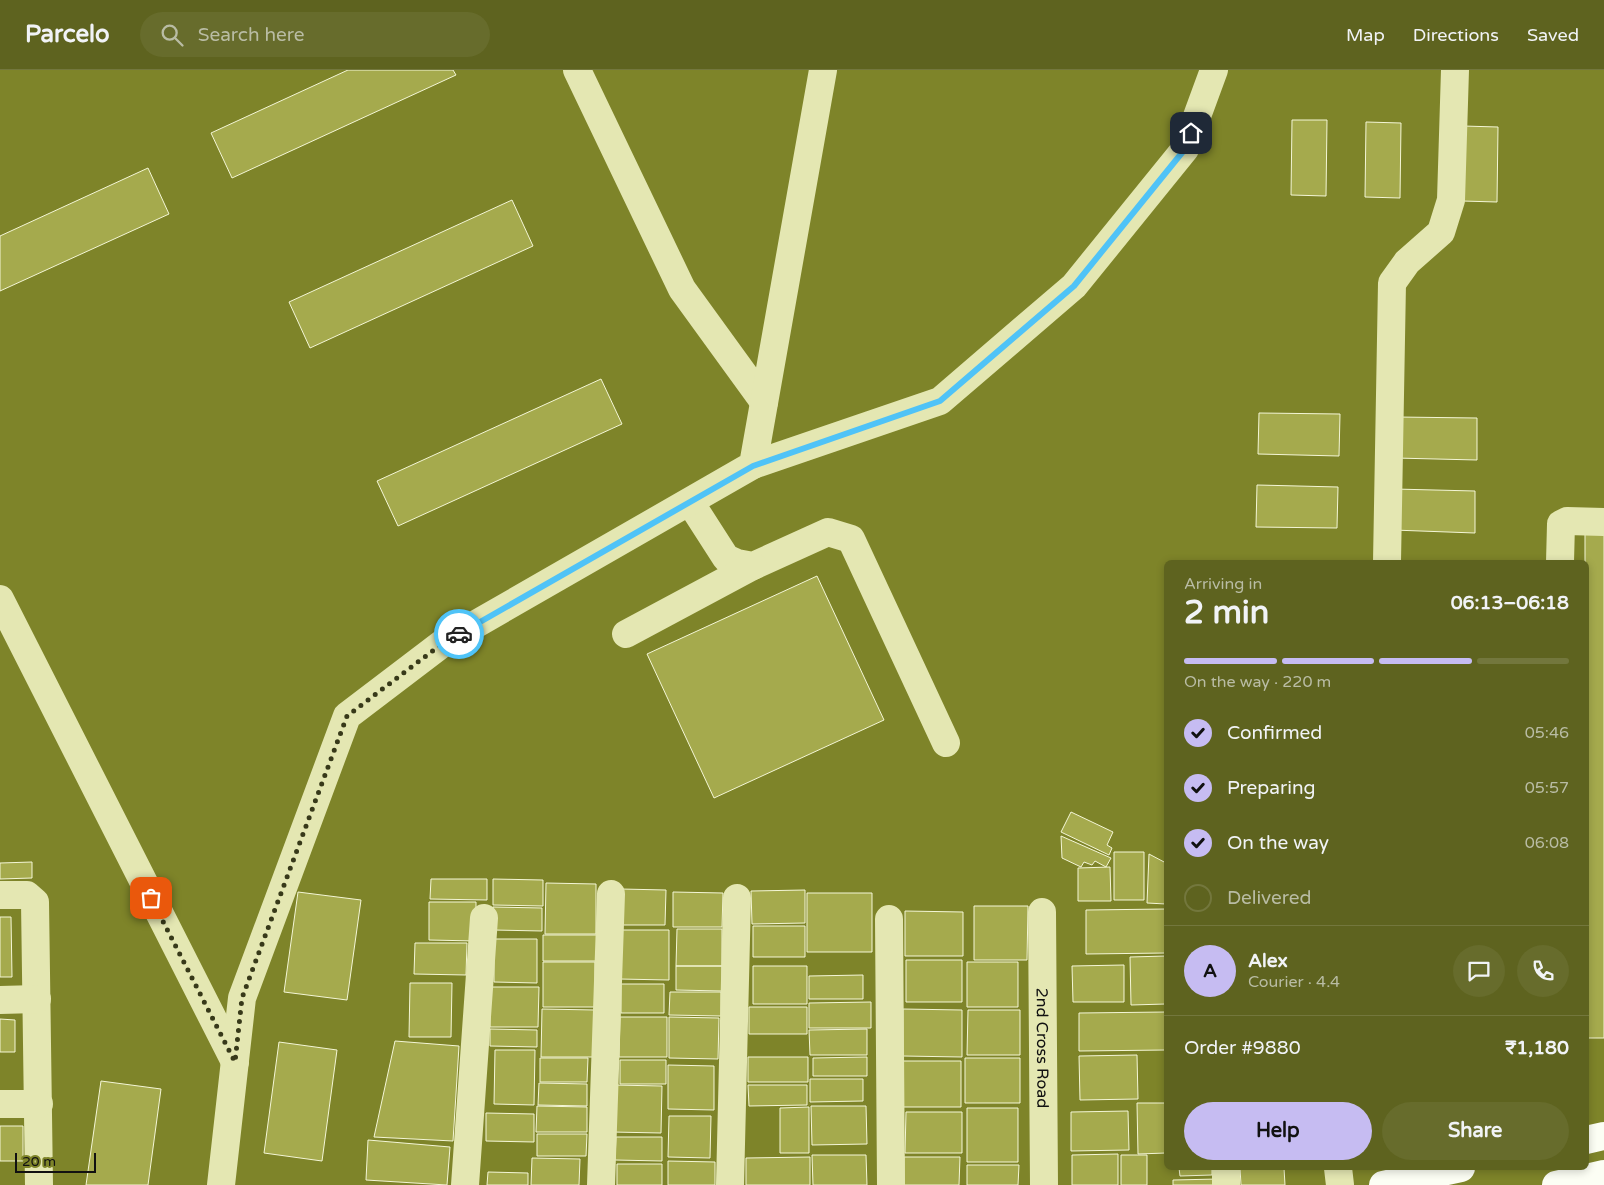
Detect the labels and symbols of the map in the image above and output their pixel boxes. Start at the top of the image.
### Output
pin [1170,112,1212,154]
courier [434,609,484,659]
pin [130,877,172,919]
street label: 2nd Cross Road [1032,988,1052,1108]
scale bar [15,1150,96,1173]

